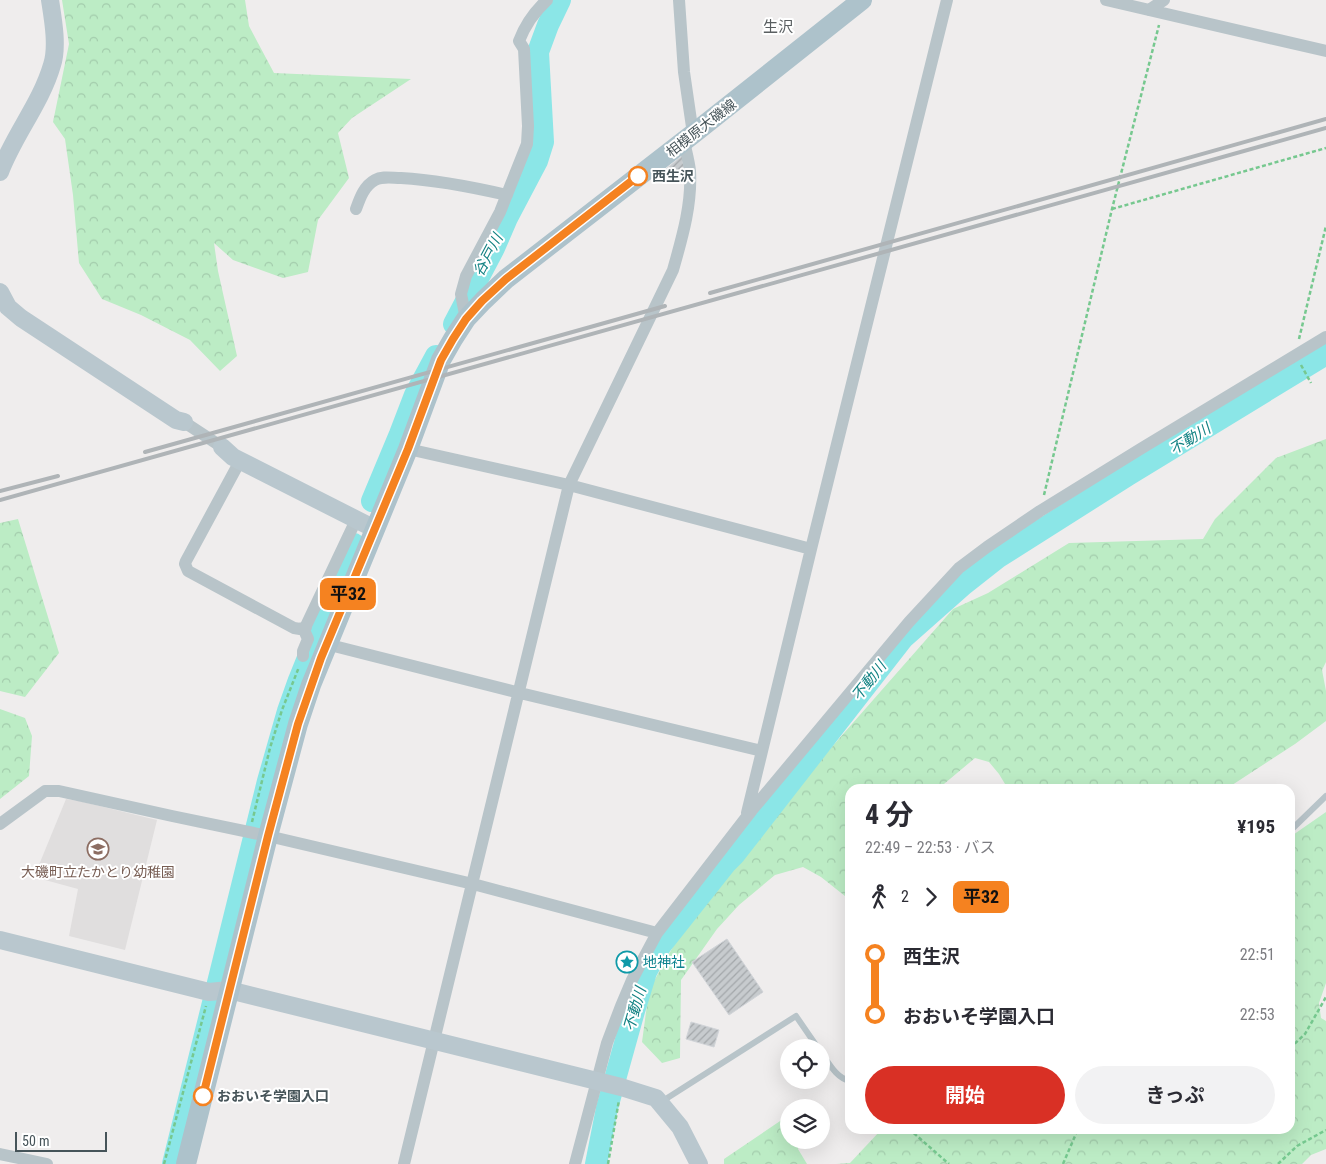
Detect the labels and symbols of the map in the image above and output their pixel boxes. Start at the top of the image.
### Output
district label: 生沢 [763,18,793,36]
street label: 相模原大磯線 [663,96,739,160]
marker: 西生沢 [628,166,648,186]
place label: 西生沢 [652,168,694,184]
water label: 谷戸川 [469,229,507,279]
water label: 不動川 [1166,418,1216,459]
line badge: 平32 [319,578,377,610]
water label: 不動川 [848,656,891,704]
school or university icon: 大磯町立たかとり幼稚園 [86,837,110,861]
place label: 大磯町立たかとり幼稚園 [21,864,175,880]
place icon: 地神社 [615,950,639,974]
place label: 地神社 [643,954,685,970]
water label: 不動川 [620,983,650,1033]
marker: おおいそ学園入口 [193,1086,213,1106]
place label: おおいそ学園入口 [217,1088,329,1104]
scale bar [15,1129,108,1152]

